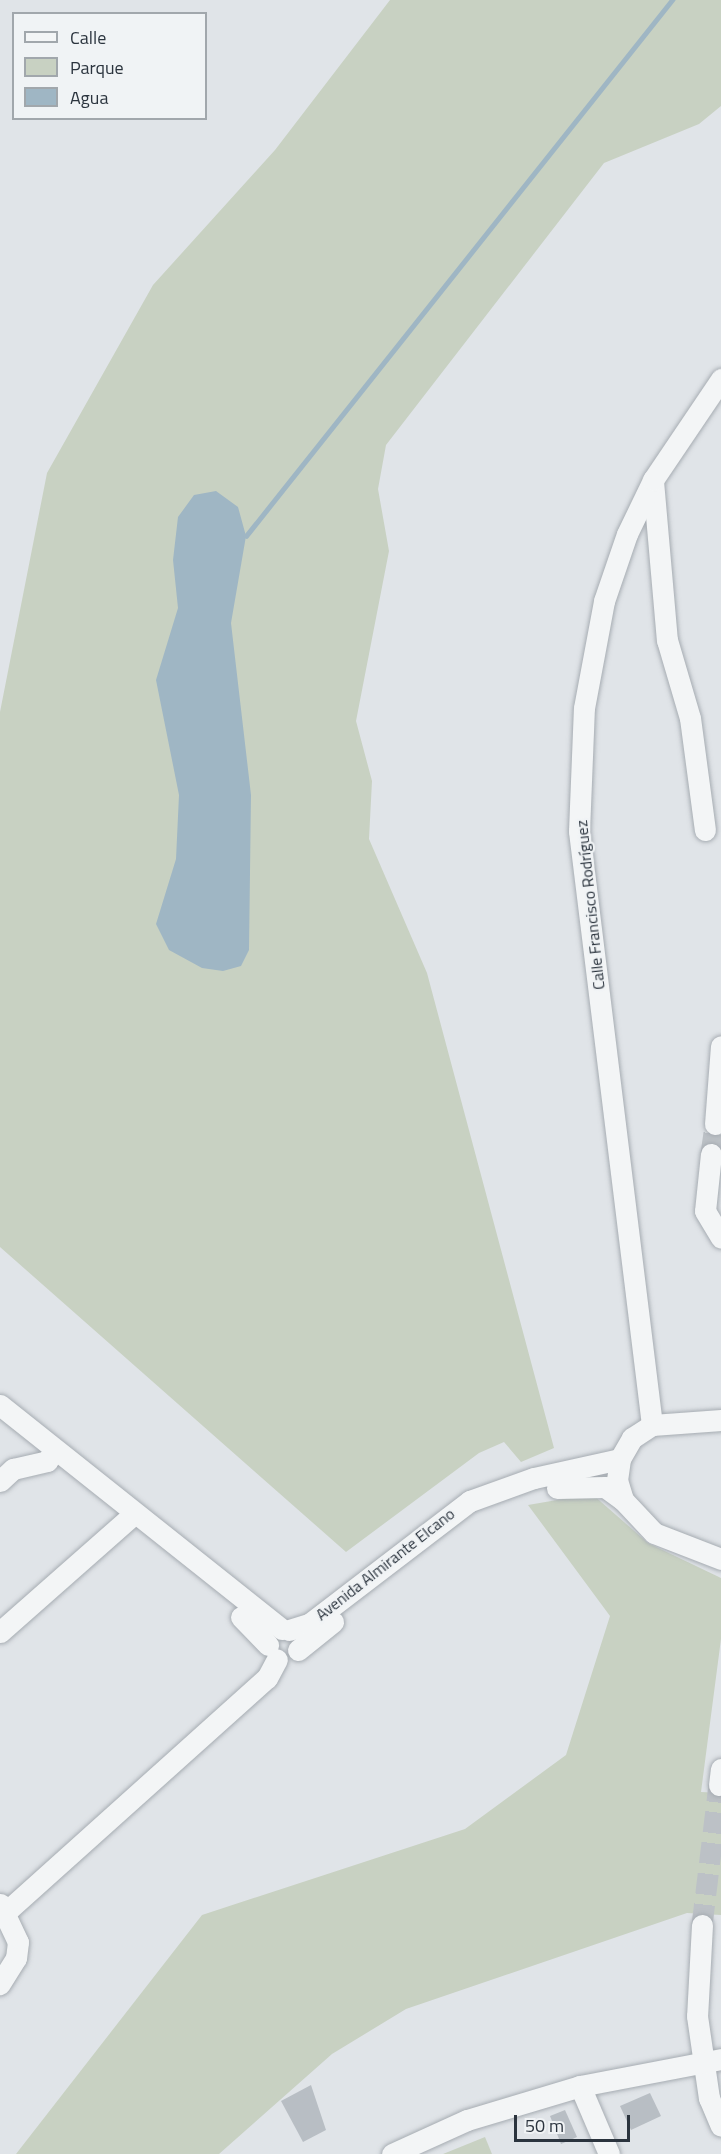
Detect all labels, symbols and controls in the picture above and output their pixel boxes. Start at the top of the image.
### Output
legend [12,12,207,120]
text: Calle [70,24,106,51]
text: Parque [70,54,124,81]
text: Agua [70,84,108,111]
street label: Calle Francisco Rodríguez [572,819,608,991]
street label: Avenida Almirante Elcano [312,1504,458,1624]
scale bar [517,2103,632,2141]
text: 50 m [525,2112,564,2139]

